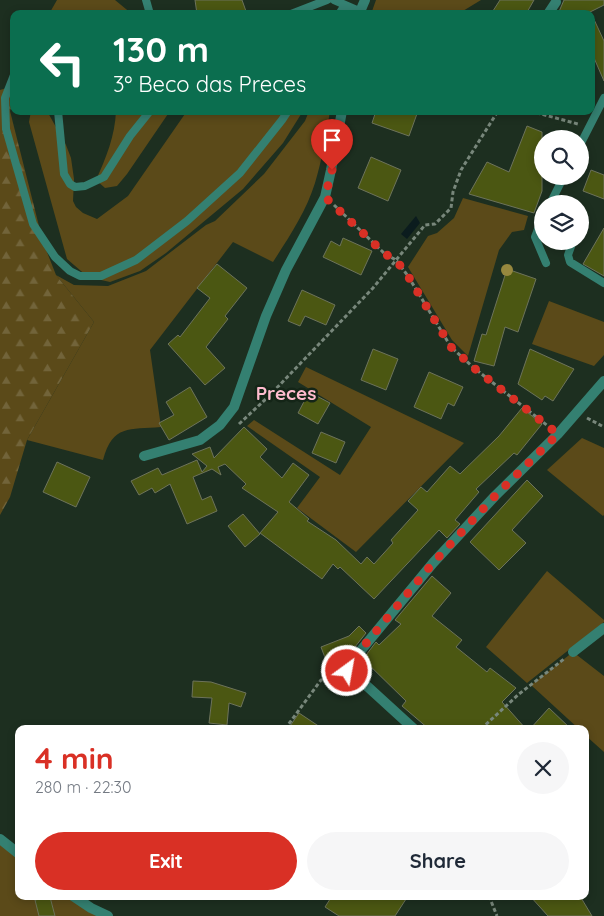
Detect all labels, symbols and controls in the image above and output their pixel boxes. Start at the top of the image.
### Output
text: 130 m [113,27,209,71]
icon: left [30,30,95,95]
text: 3º Beco das Preces [113,70,306,98]
pin [311,119,353,170]
icon: arrive [318,126,346,154]
map controls [534,130,589,250]
button: search [534,130,589,185]
button: layers [534,195,589,250]
district label: Preces [256,381,316,405]
position arrow [320,644,372,696]
text: 4 min [35,739,114,777]
button: close [517,742,569,794]
text: 280 m · 22:30 [35,777,131,797]
button: Exit [35,832,297,890]
button: Share [307,832,569,890]

